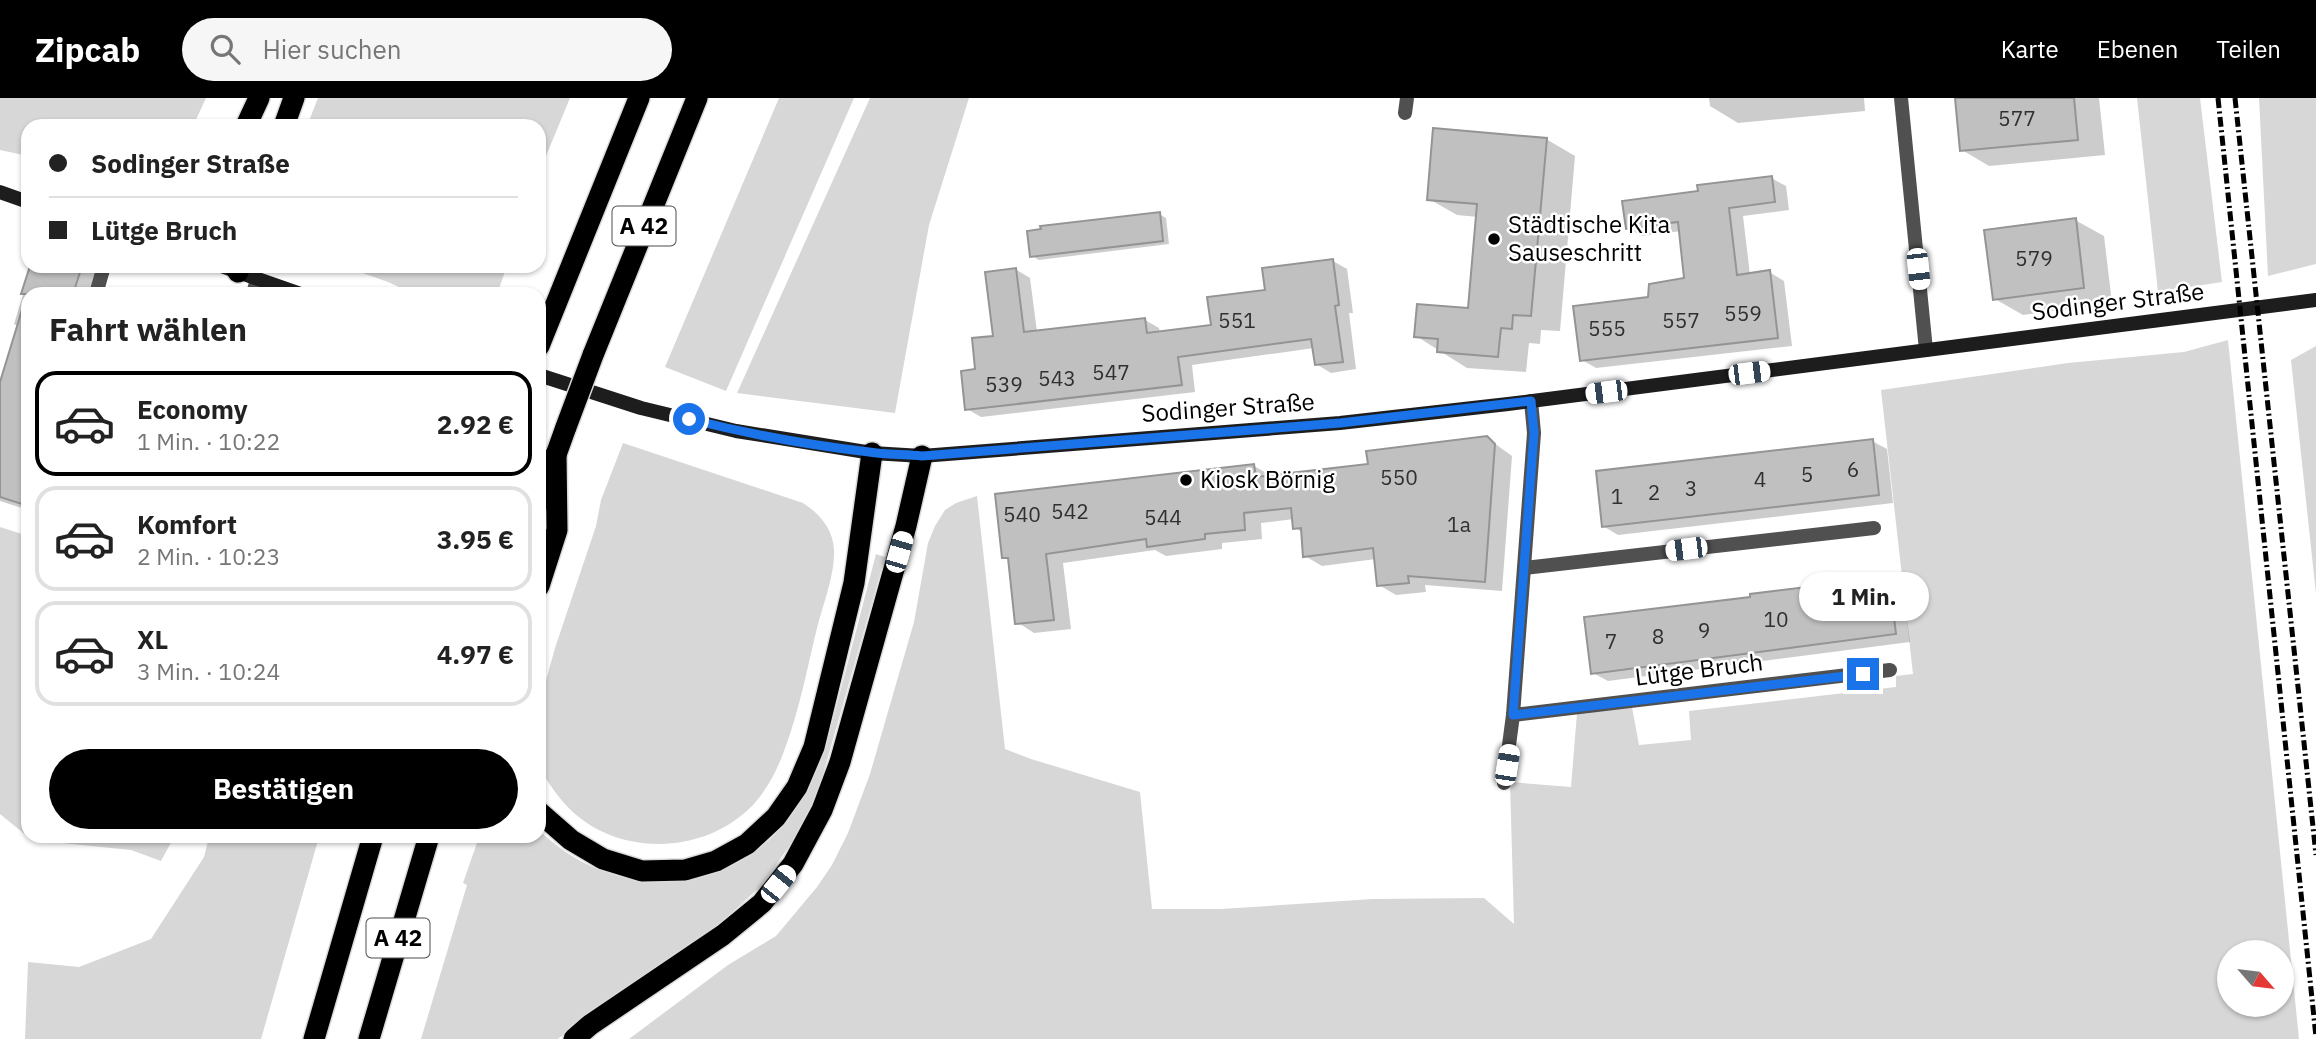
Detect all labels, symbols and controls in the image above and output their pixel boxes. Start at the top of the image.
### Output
search box [182,18,672,81]
text: Zipcab [35,28,140,71]
icon: search [206,30,244,68]
text: Hier suchen [262,32,402,66]
text: Karte [2001,33,2059,65]
text: Ebenen [2097,33,2178,65]
text: Teilen [2216,33,2281,65]
house number: 577 [1998,104,2036,132]
text: Sodinger Straße [91,146,290,180]
road number: A 42 [612,206,676,246]
place label: Städtische Kita Sauseschritt [1508,208,1670,268]
text: Lütge Bruch [91,213,237,247]
marker: Städtische Kita Sauseschritt [1486,231,1502,247]
house number: 579 [2015,244,2053,272]
car [1906,247,1931,291]
street label: Sodinger Straße [2030,275,2206,327]
house number: 559 [1724,299,1762,327]
house number: 551 [1218,306,1256,334]
house number: 557 [1662,306,1700,334]
text: Fahrt wählen [49,308,247,350]
house number: 555 [1588,314,1626,342]
house number: 547 [1092,358,1130,386]
car [1727,360,1772,386]
house number: 543 [1038,364,1076,392]
house number: 539 [985,370,1023,398]
car [1584,379,1629,405]
street label: Sodinger Straße [1140,385,1316,429]
icon: car [53,392,116,455]
text: Economy [137,392,248,426]
route start [673,403,705,435]
text: 2.92 € [437,407,514,441]
text: 1 Min. · 10:22 [137,426,280,456]
house number: 6 [1847,455,1859,483]
house number: 5 [1801,460,1813,488]
place label: Kiosk Börnig [1200,463,1335,495]
house number: 550 [1380,463,1418,491]
house number: 4 [1754,465,1766,493]
marker: Kiosk Börnig [1178,472,1194,488]
house number: 3 [1685,474,1697,502]
house number: 2 [1648,478,1660,506]
house number: 1 [1611,482,1623,510]
house number: 542 [1051,497,1089,525]
house number: 540 [1003,500,1041,528]
house number: 544 [1144,503,1182,531]
icon: car [53,507,116,570]
text: Komfort [137,507,237,541]
house number: 1a [1447,510,1471,538]
text: 3.95 € [437,522,514,556]
car [884,529,915,575]
car [1664,536,1709,562]
text: 2 Min. · 10:23 [137,541,280,571]
callout: 1 Min. [1798,573,1928,622]
text: 1 Min. [1831,581,1897,611]
house number: 10 [1763,605,1789,633]
house number: 9 [1698,616,1710,644]
icon: car [53,622,116,685]
text: XL [137,622,168,656]
house number: 8 [1652,622,1664,650]
house number: 7 [1605,627,1617,655]
text: 4.97 € [437,637,514,671]
street label: Lütge Bruch [1633,645,1765,693]
text: 3 Min. · 10:24 [137,656,280,686]
route end [1847,658,1879,690]
car [1494,743,1521,787]
button: Bestätigen [49,749,518,829]
car [757,861,800,907]
road number: A 42 [366,918,430,958]
north arrow [2217,940,2294,1017]
map controls [2217,940,2294,1017]

